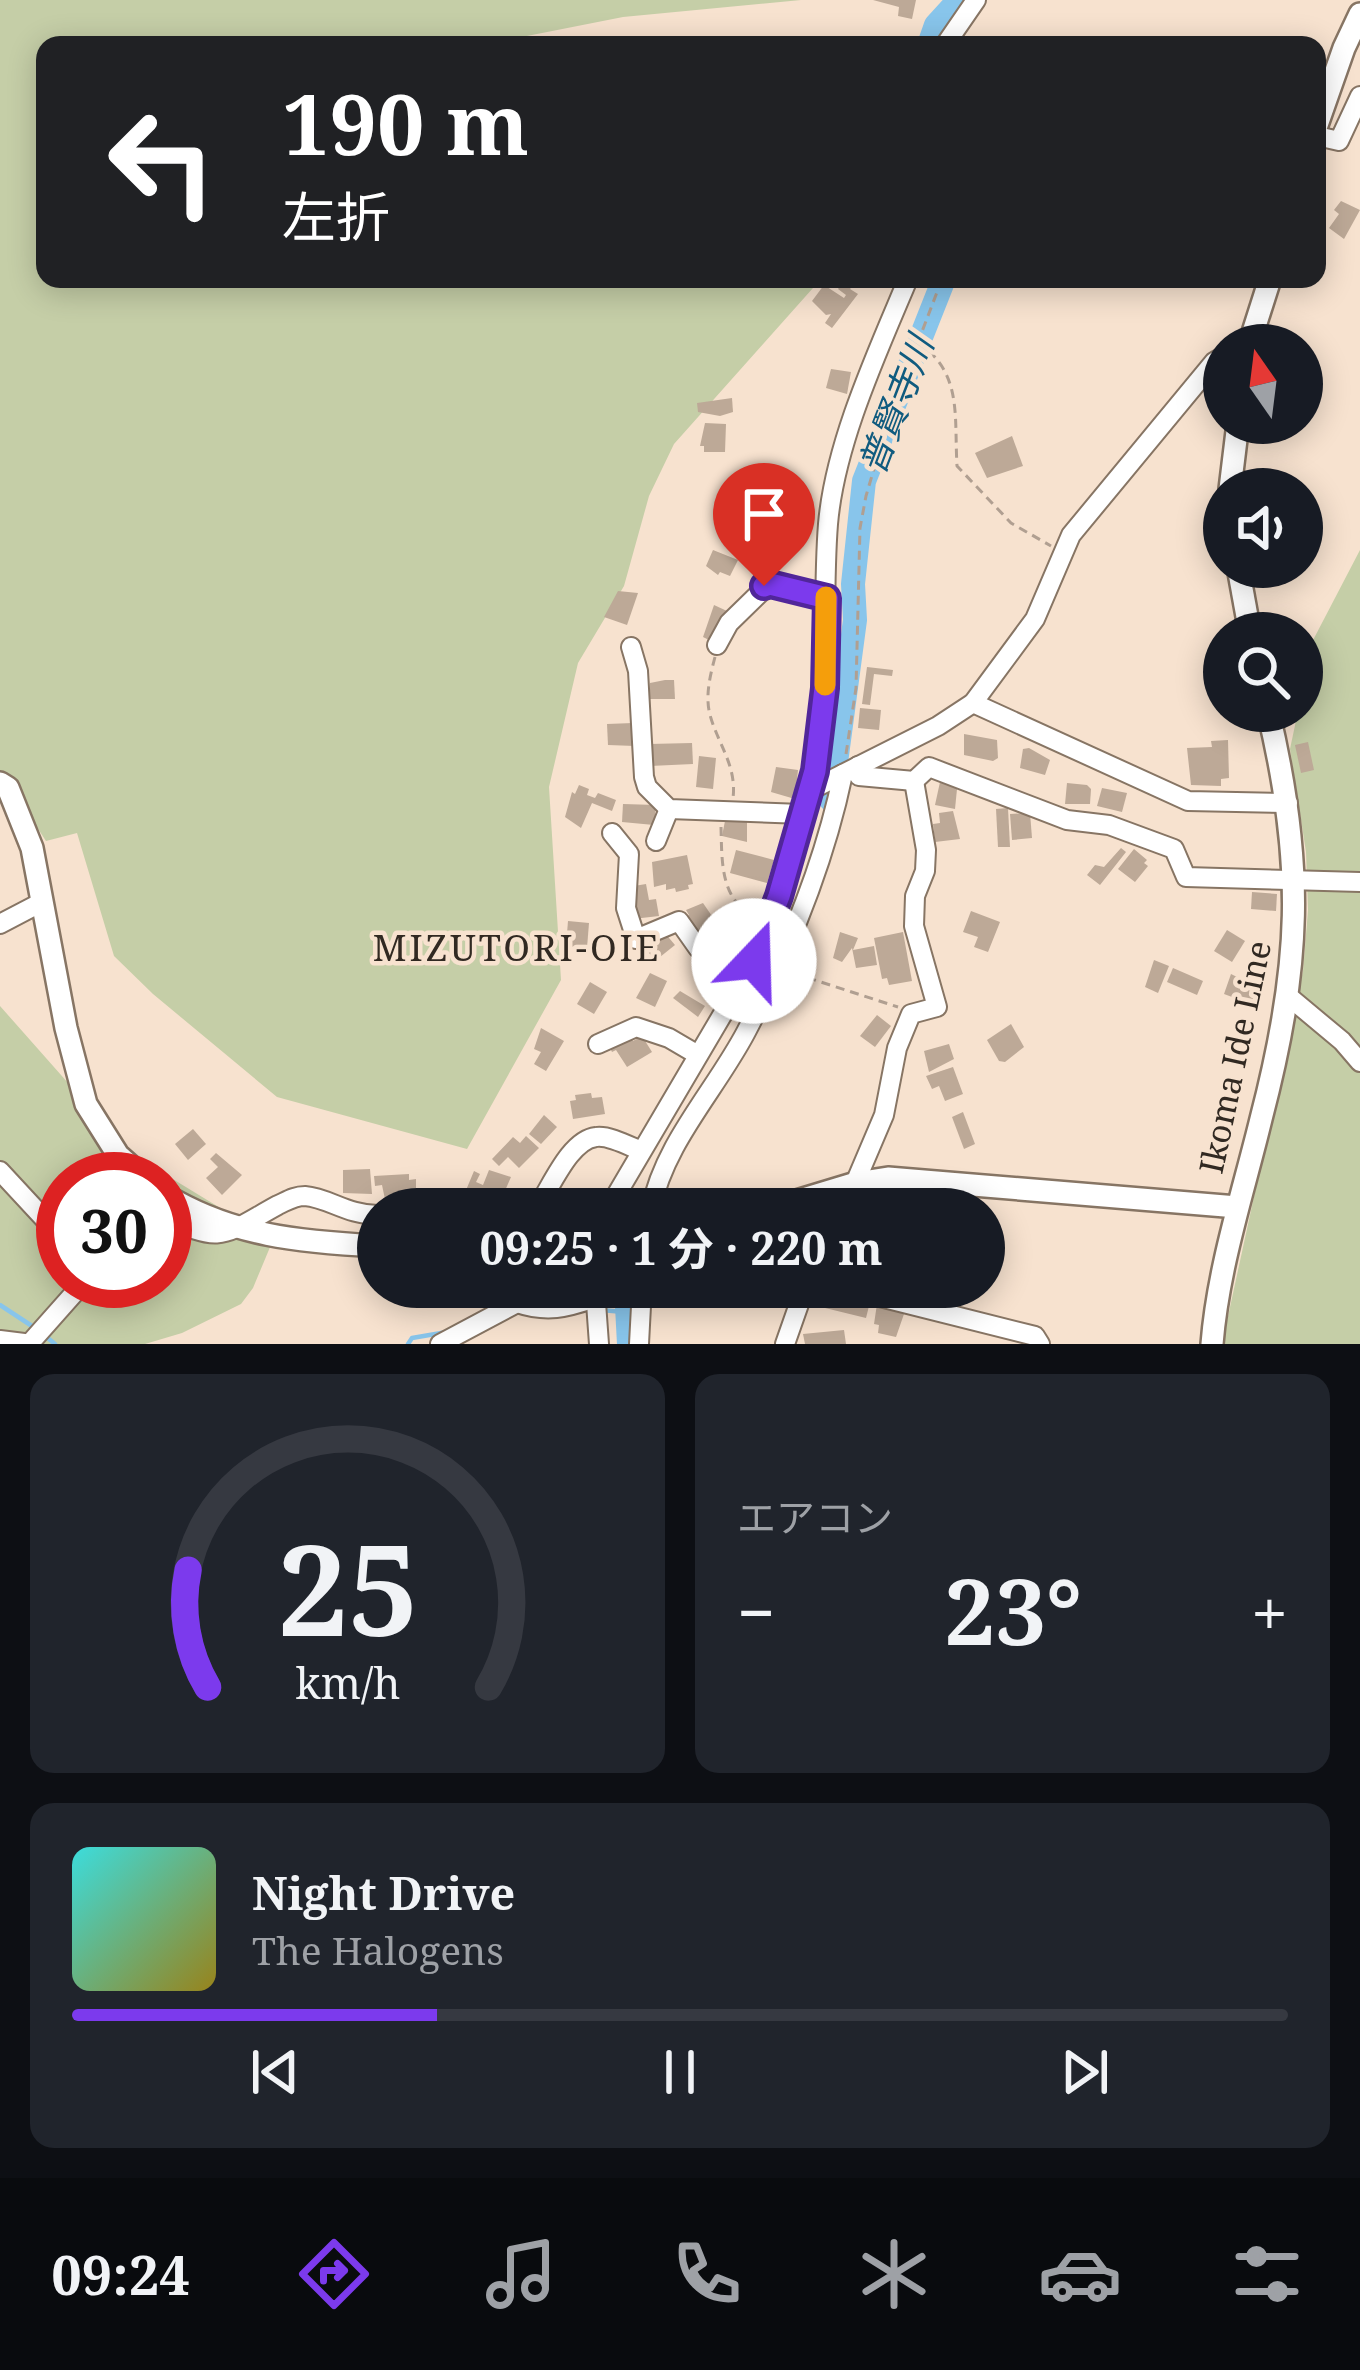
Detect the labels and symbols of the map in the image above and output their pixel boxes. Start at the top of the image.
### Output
north arrow [1203,324,1323,444]
water label: 普賢寺川 [847,325,946,481]
pin [713,463,815,586]
position arrow [691,898,817,1024]
district label: MIZUTORI-OIE [373,923,661,972]
street label: Ikoma Ide Line [1188,936,1281,1177]
speed limit sign: 30 [36,1152,192,1308]

